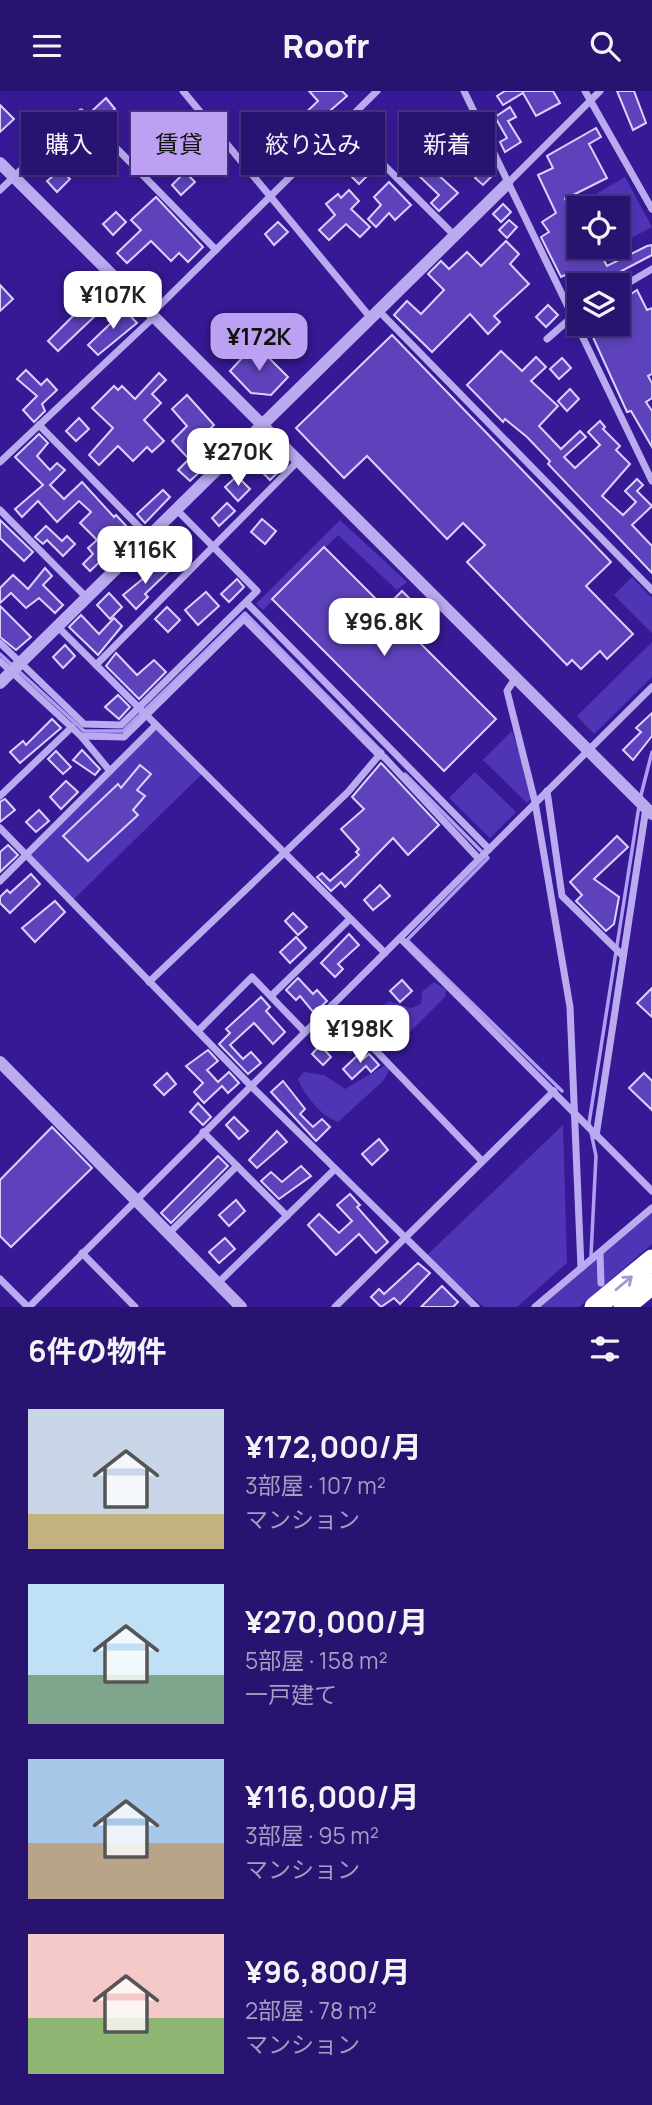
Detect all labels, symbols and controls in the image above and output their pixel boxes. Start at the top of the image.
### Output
text: Roofr [282,24,370,68]
icon: menu [28,27,66,65]
icon: search [586,27,624,65]
chip: 購入 [21,112,117,175]
chip: 賃貸 [131,112,227,175]
chip: 絞り込み [241,112,385,175]
chip: 新着 [399,112,495,175]
map controls [567,196,630,336]
button: locate [567,196,630,259]
pin: ¥107K [64,271,162,331]
button: layers [567,273,630,336]
text: ¥107K [80,278,146,310]
pin: ¥172K [210,313,308,373]
text: ¥172K [227,320,292,352]
pin: ¥270K [189,429,287,488]
text: ¥270K [203,435,273,467]
pin: ¥116K [96,526,194,586]
text: ¥116K [113,533,177,565]
pin: ¥96.8K [327,599,441,658]
text: ¥96.8K [345,605,423,637]
pin: ¥198K [311,1005,409,1065]
text: ¥198K [326,1012,394,1044]
one-way arrow [614,1276,632,1291]
text: 6件の物件 [28,1330,167,1371]
icon: filters [586,1330,624,1368]
text: ¥172,000/月 [245,1426,422,1467]
icon: home [84,1437,168,1521]
text: 3部屋 · 107 m² [245,1469,386,1501]
text: マンション [245,1503,360,1535]
text: ¥270,000/月 [245,1601,428,1642]
icon: home [84,1612,168,1696]
text: 5部屋 · 158 m² [245,1644,388,1676]
text: 一戸建て [245,1678,337,1710]
text: ¥116,000/月 [245,1776,420,1817]
icon: home [84,1787,168,1871]
text: 3部屋 · 95 m² [245,1819,379,1851]
text: マンション [245,1853,360,1885]
text: ¥96,800/月 [245,1951,411,1992]
icon: home [84,1962,168,2046]
text: 2部屋 · 78 m² [245,1994,377,2026]
text: マンション [245,2028,360,2060]

